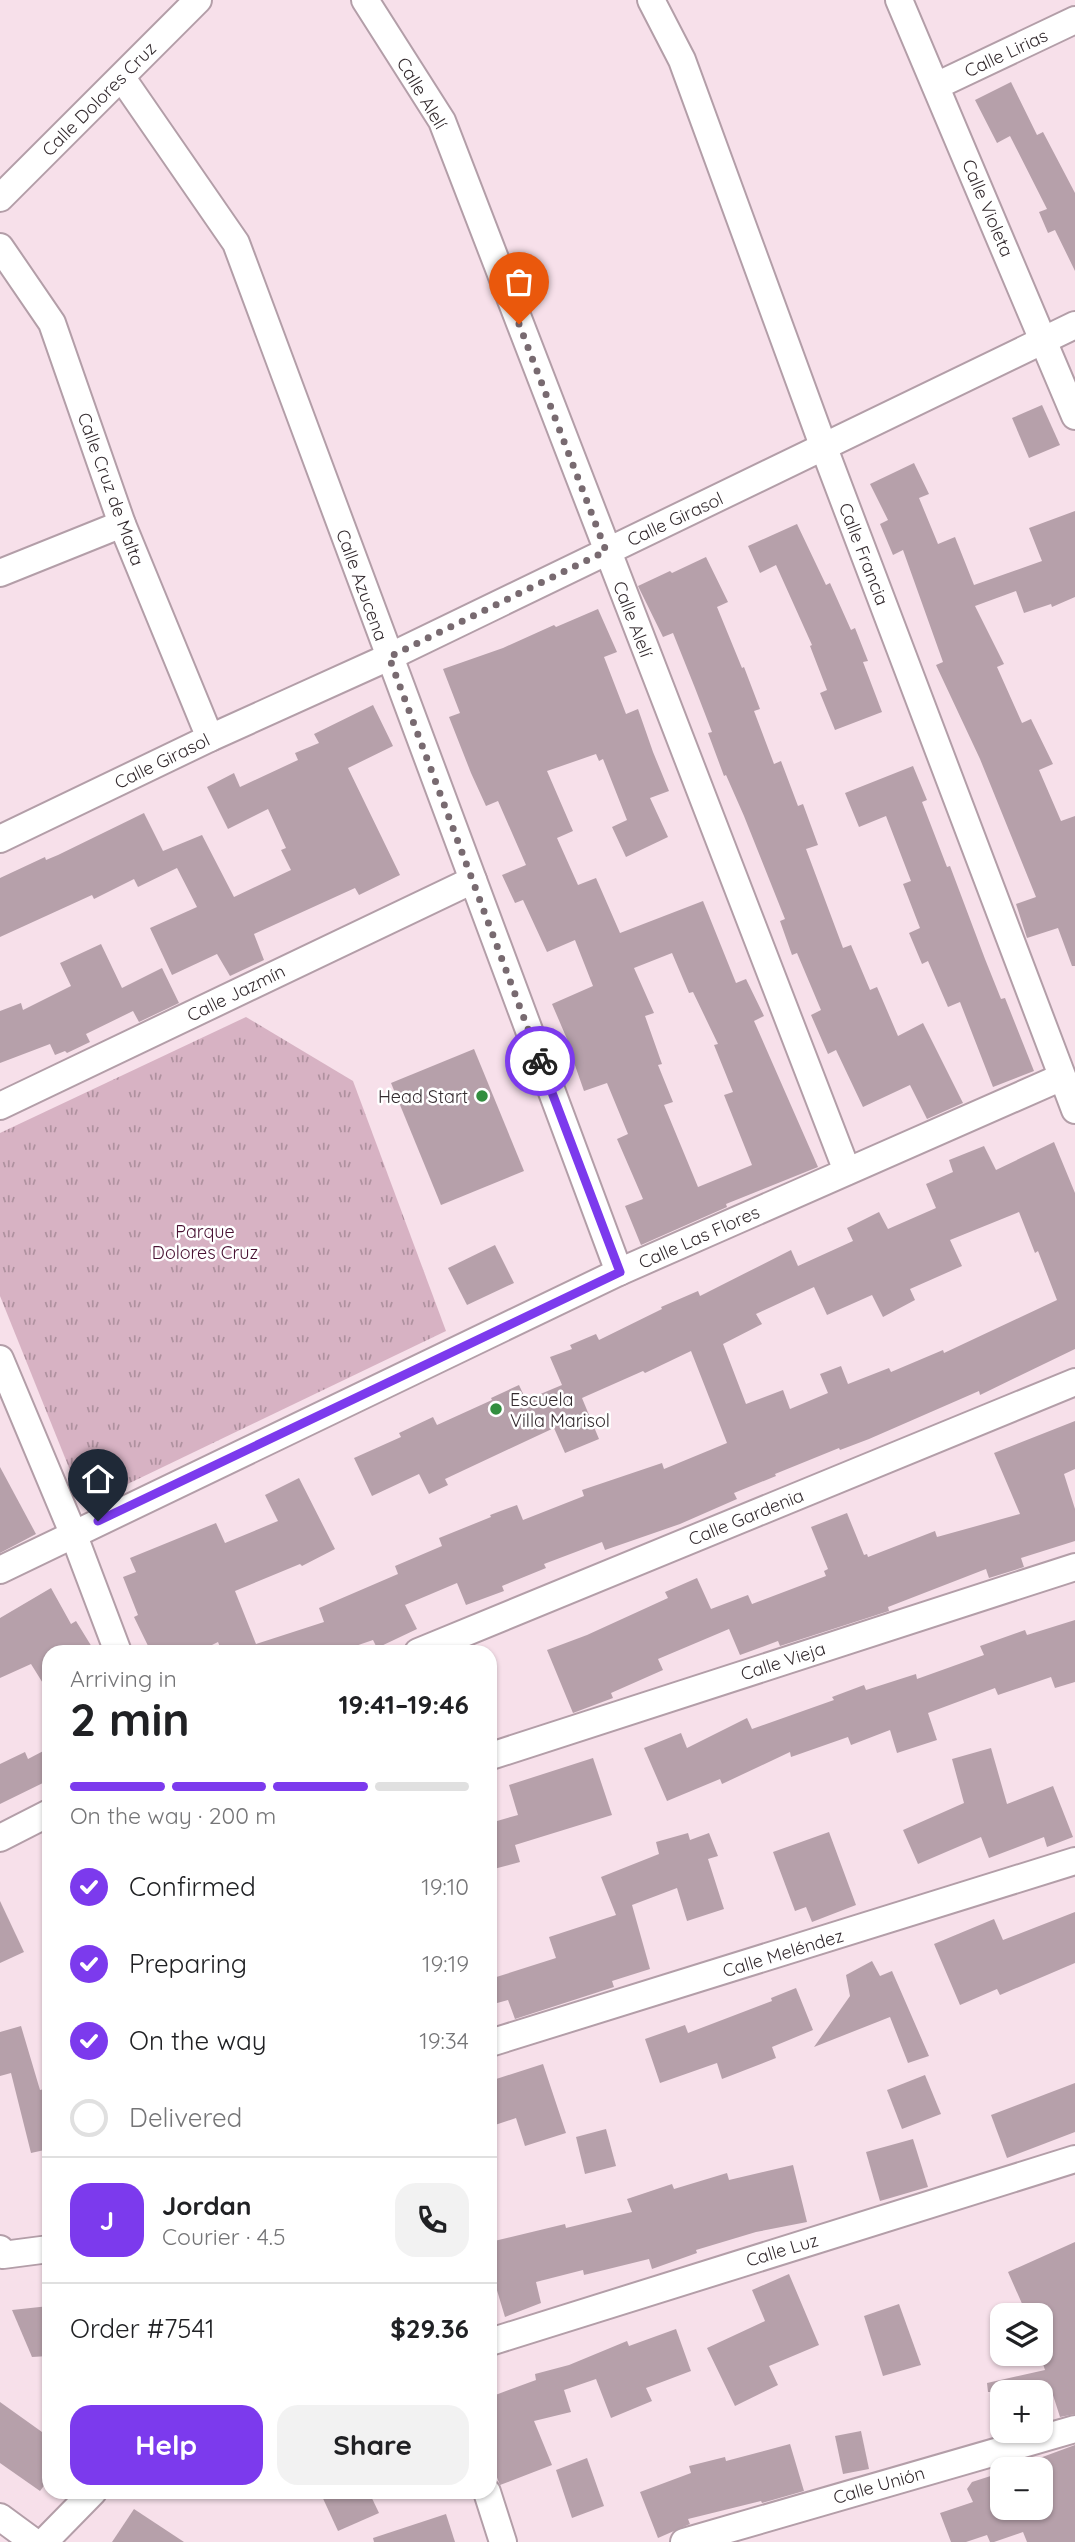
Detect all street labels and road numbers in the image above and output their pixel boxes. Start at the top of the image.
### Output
street label: Calle Lirias [961,24,1051,82]
street label: Calle Dolores Cruz [37,37,161,161]
street label: Calle Alelí [392,53,452,133]
street label: Calle Violeta [957,156,1019,260]
street label: Calle Cruz de Malta [73,409,149,569]
street label: Calle Girasol [623,487,727,551]
street label: Calle Francia [834,499,894,609]
street label: Calle Azucena [331,526,393,644]
street label: Calle Alelí [608,578,658,660]
street label: Calle Girasol [111,728,213,794]
street label: Calle Jazmín [183,959,289,1027]
street label: Calle Las Flores [635,1200,763,1274]
street label: Calle Gardenia [685,1483,807,1551]
street label: Calle Vieja [738,1637,828,1685]
street label: Calle Meléndez [720,1924,846,1982]
street label: Calle Luz [743,2228,821,2272]
street label: Calle Unión [831,2461,927,2509]

